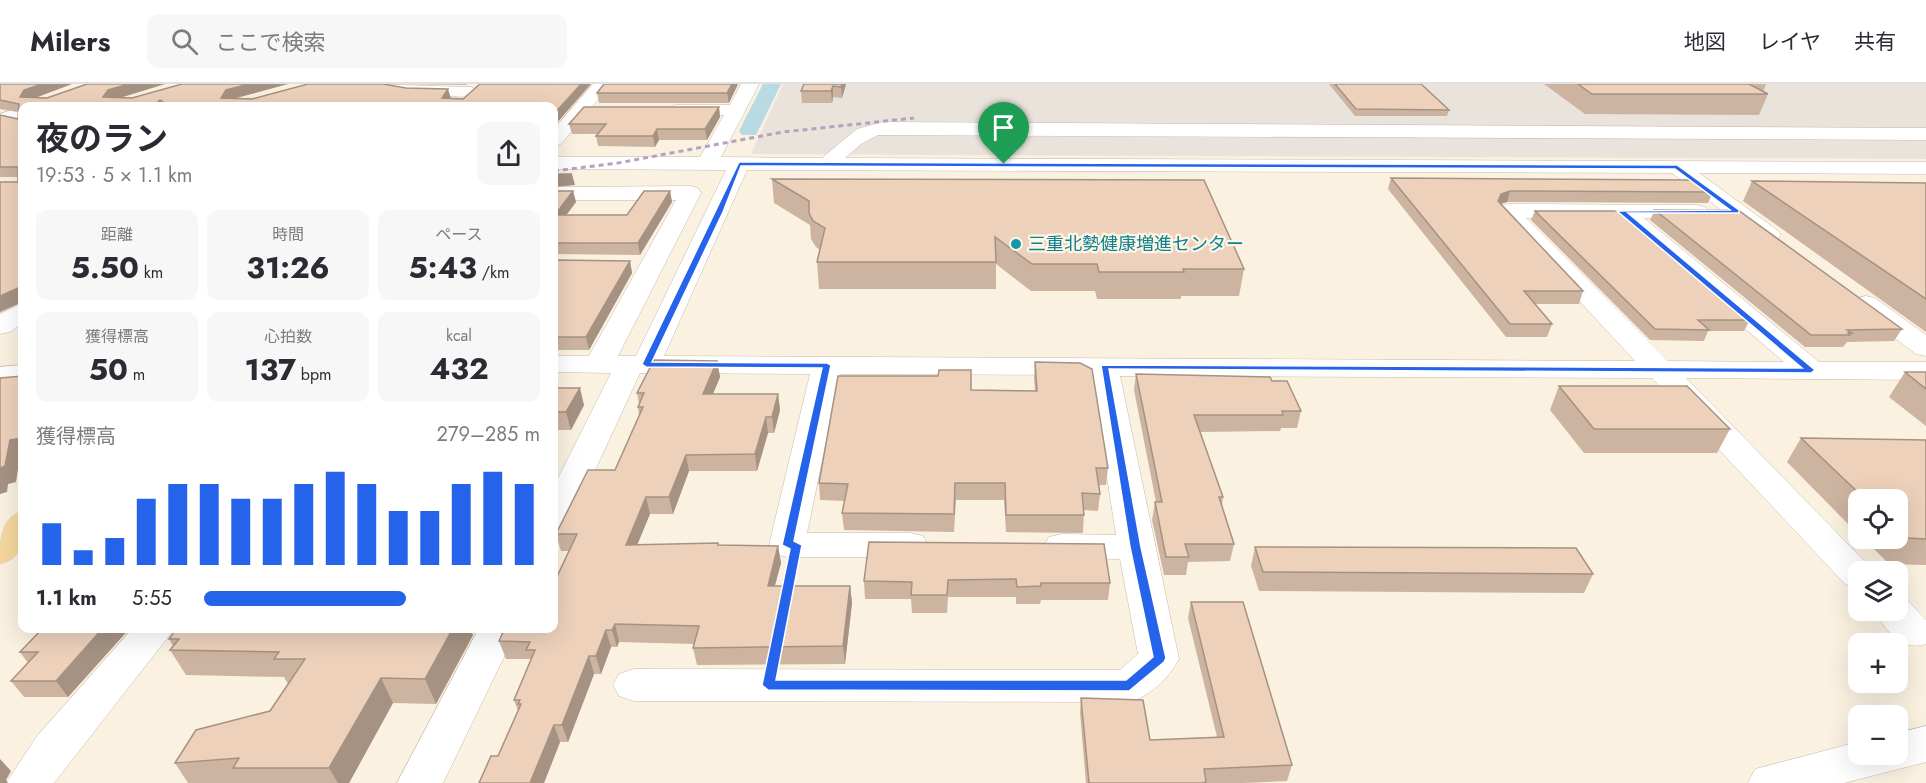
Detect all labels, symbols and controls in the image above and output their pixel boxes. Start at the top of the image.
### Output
search box [147,14,567,68]
text: Milers [30,21,111,62]
icon: search [168,25,201,58]
text: ここで検索 [216,26,326,58]
text: 地図 [1684,27,1726,57]
text: レイヤ [1759,27,1821,57]
text: 共有 [1854,27,1896,57]
pin [978,102,1029,164]
icon: arrive [987,111,1020,144]
text: 夜のラン [36,115,168,162]
button: share [477,122,540,185]
text: 19:53 · 5 × 1.1 km [36,161,192,190]
text: 距離 [101,223,133,246]
text: 時間 [272,223,304,246]
text: ペース [435,223,483,246]
place label: 三重北勢健康増進センター [1028,231,1244,257]
marker: 三重北勢健康増進センター [1009,237,1023,251]
text: 5.50 [71,246,139,289]
text: 31:26 [246,246,330,289]
text: 5:43 [408,246,477,289]
text: km [139,261,163,284]
text: /km [477,261,510,284]
text: kcal [446,324,472,347]
text: 獲得標高 [85,325,149,348]
text: 心拍数 [264,325,312,348]
text: 432 [429,347,489,390]
text: 50 [89,348,128,391]
text: 137 [244,348,296,391]
text: m [128,363,145,386]
text: bpm [296,363,332,386]
text: 279–285 m [437,420,540,449]
text: 獲得標高 [36,422,116,451]
map controls [1848,489,1908,765]
button: locate [1848,489,1908,549]
button: layers [1848,561,1908,621]
text: 1.1 km [36,584,97,613]
text: 5:55 [132,584,172,613]
button: + [1848,633,1908,693]
button: − [1848,705,1908,765]

